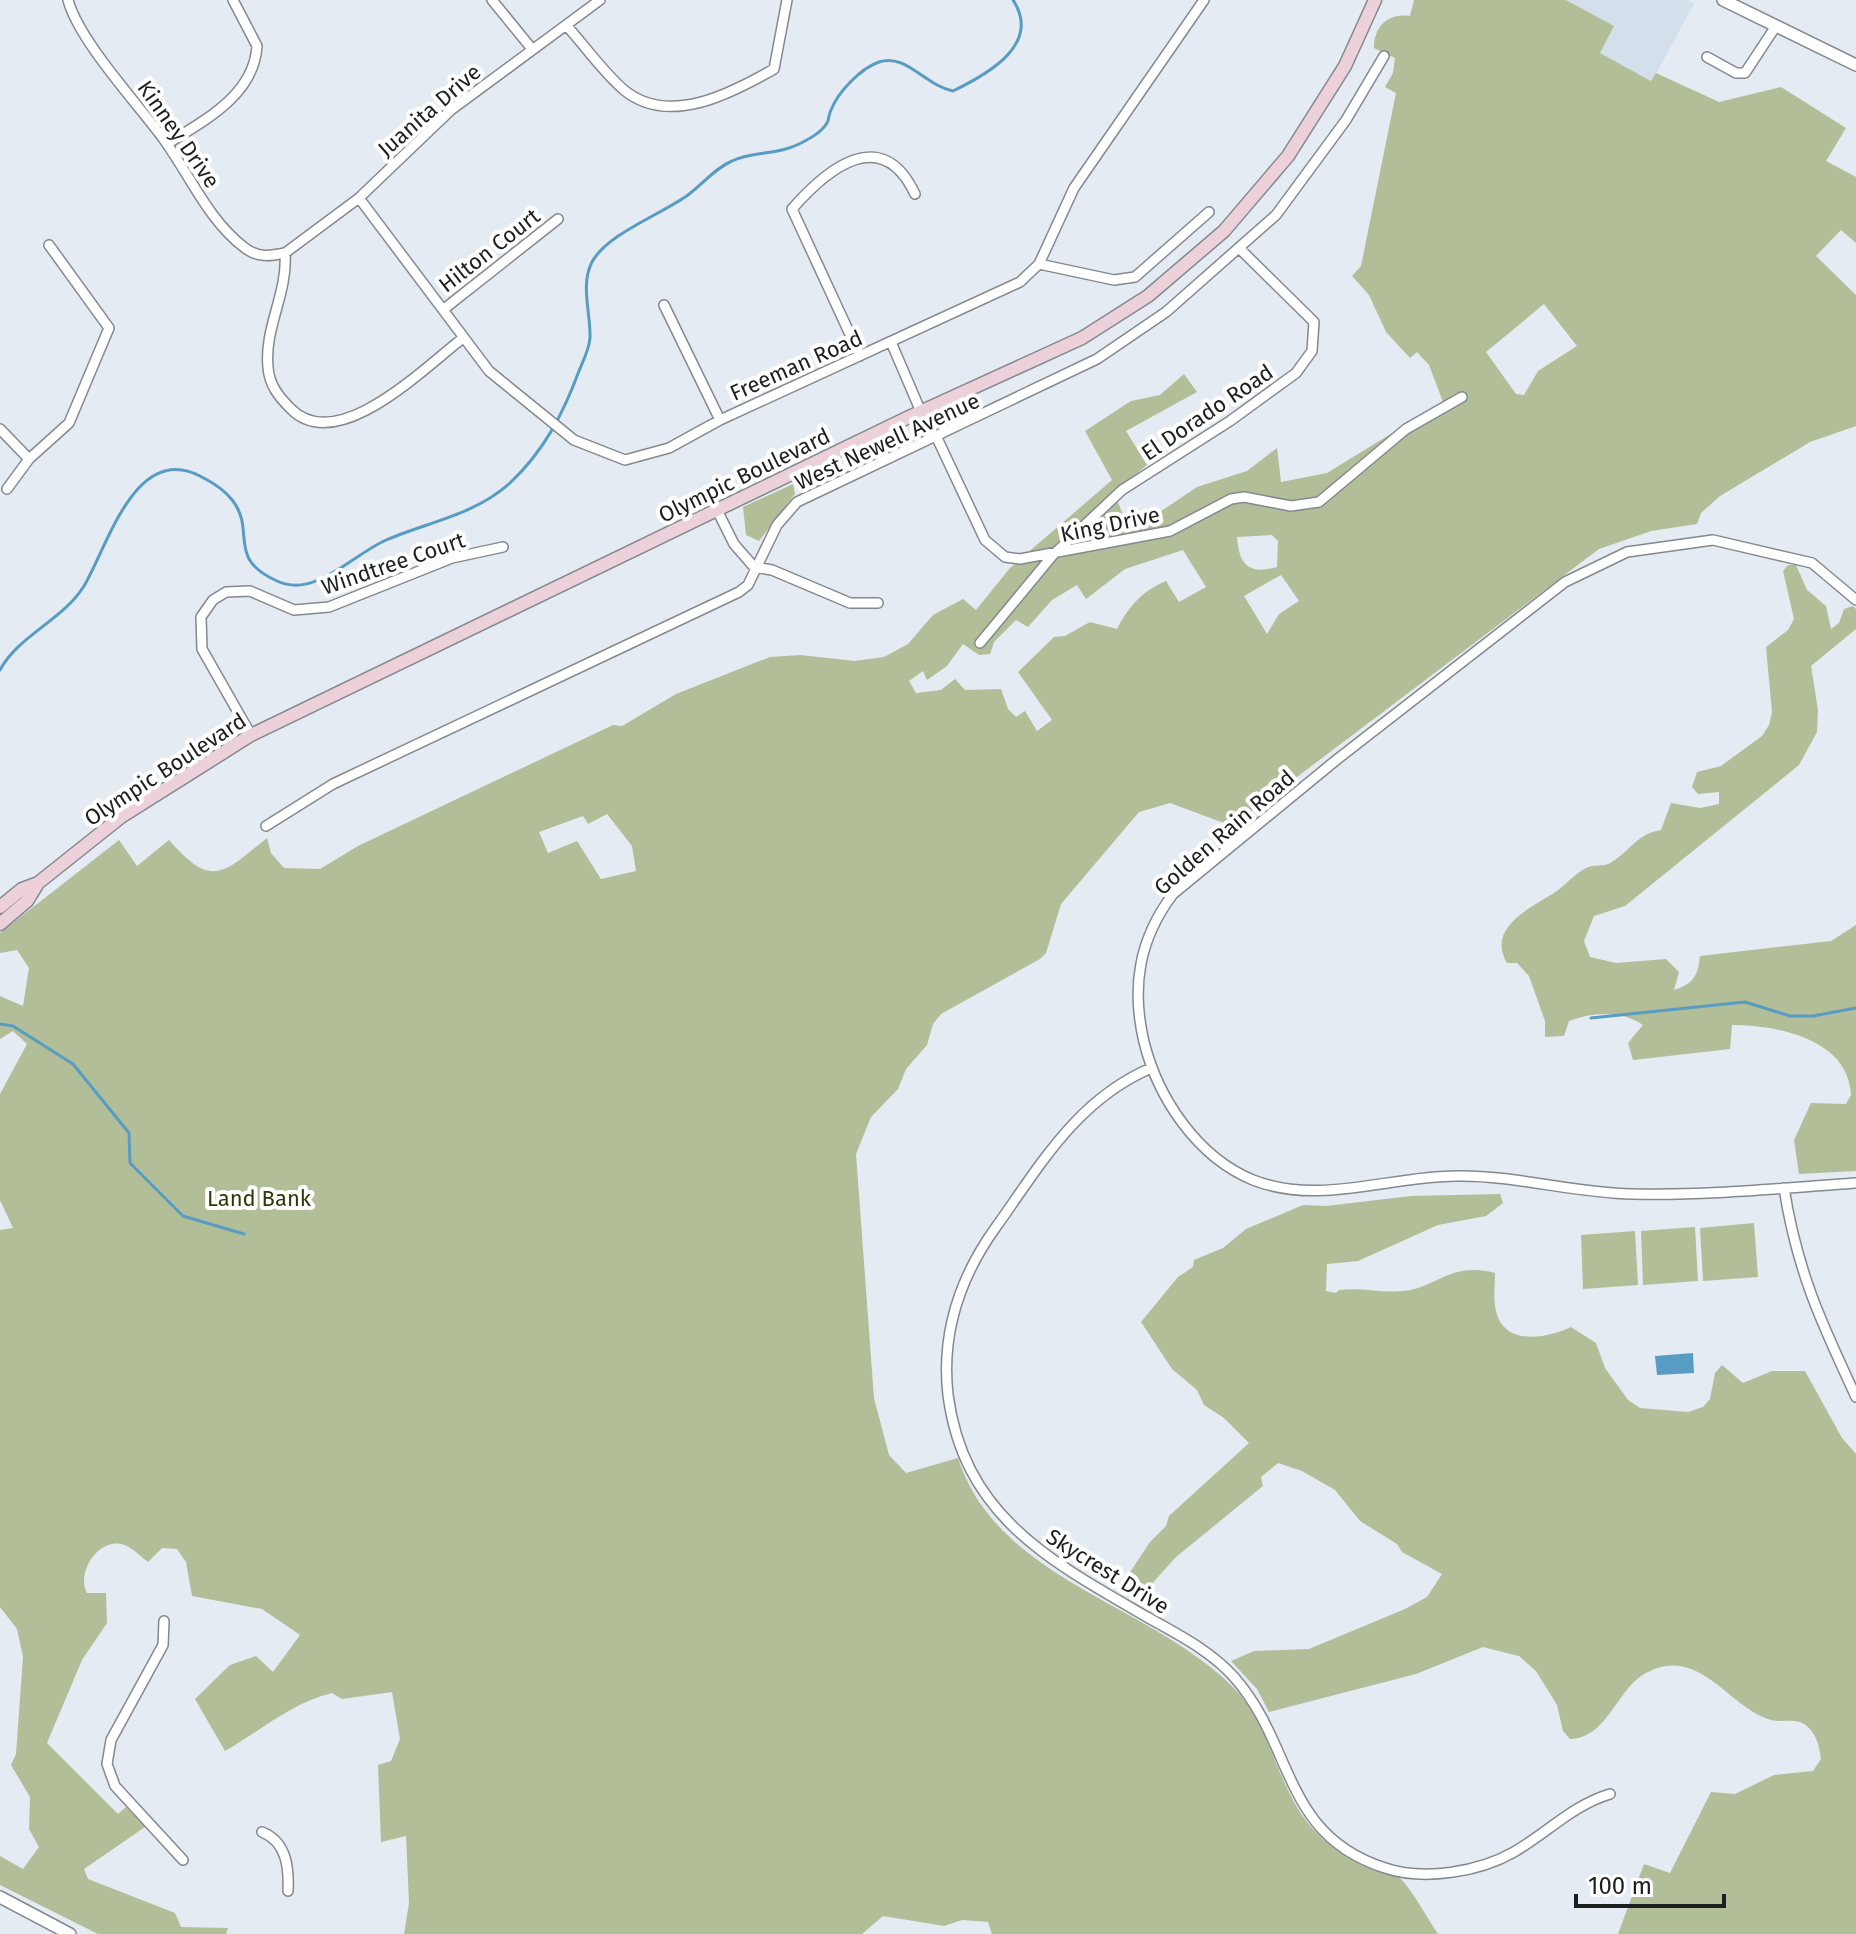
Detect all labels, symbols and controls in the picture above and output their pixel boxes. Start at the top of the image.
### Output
street label: Juanita Drive [372,58,486,162]
street label: Kinney Drive [132,75,226,193]
street label: Hilton Court [433,203,545,298]
street label: Freeman Road [726,324,867,407]
street label: El Dorado Road [1136,358,1278,466]
street label: West Newell Avenue [791,387,984,496]
street label: Olympic Boulevard [654,422,834,529]
street label: King Drive [1058,501,1162,548]
street label: Windtree Court [318,526,469,601]
street label: Olympic Boulevard [79,707,251,832]
street label: Golden Rain Road [1148,764,1300,901]
park label: Land Bank [207,1185,312,1212]
street label: Skycrest Drive [1041,1523,1174,1620]
scale bar [1576,1858,1724,1908]
text: 100 m [1588,1872,1652,1900]

